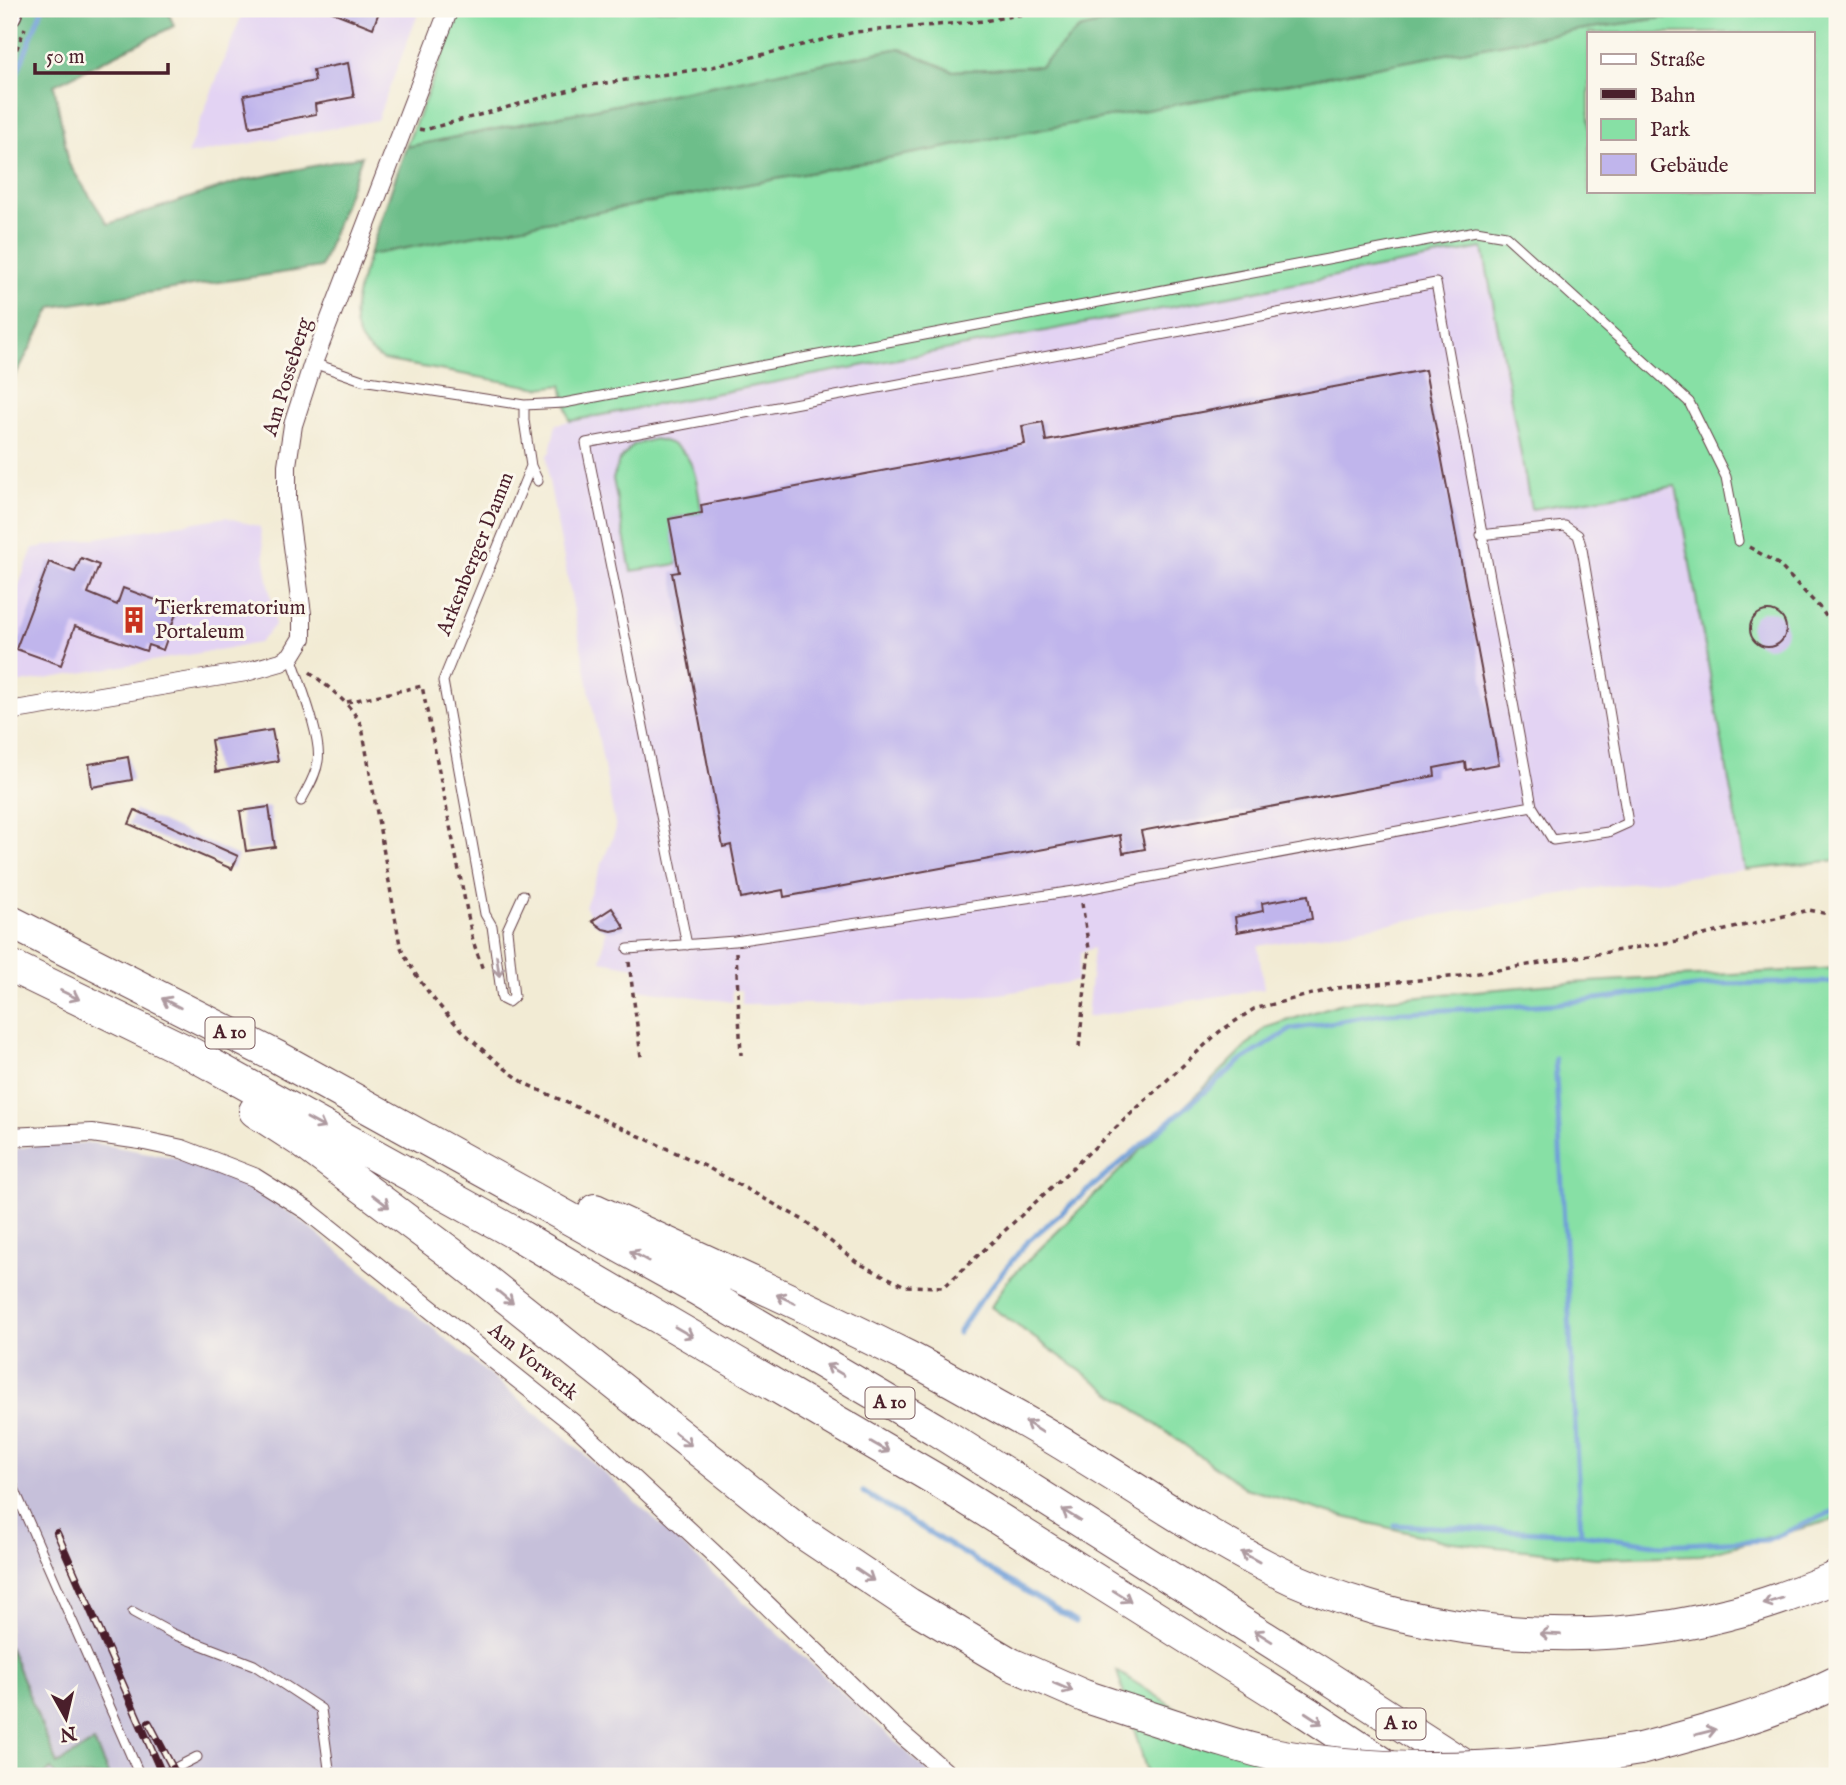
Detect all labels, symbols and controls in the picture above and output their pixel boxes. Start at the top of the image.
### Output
scale bar [35,32,168,76]
legend [1587,32,1814,192]
text: 50 m [46,44,85,71]
text: Straße [1650,47,1706,74]
text: Bahn [1650,83,1695,110]
text: Park [1650,117,1691,144]
text: Gebäude [1650,153,1729,180]
street label: Am Posseberg [257,314,319,440]
street label: Arkenberger Damm [431,468,521,641]
place label: Tierkrematorium Portaleum [155,595,306,646]
building icon: Tierkrematorium Portaleum [119,605,149,635]
one-way arrow [491,954,504,976]
one-way arrow [59,988,80,1002]
one-way arrow [162,996,182,1010]
road number: A 10 [205,1018,254,1049]
one-way arrow [305,1116,325,1130]
one-way arrow [371,1193,390,1208]
one-way arrow [629,1249,649,1263]
one-way arrow [495,1290,513,1305]
one-way arrow [776,1291,797,1305]
street label: Am Vorwerk [481,1317,584,1407]
one-way arrow [673,1326,694,1339]
one-way arrow [826,1363,846,1377]
road number: A 10 [866,1387,914,1418]
one-way arrow [1024,1420,1044,1434]
one-way arrow [673,1432,691,1447]
one-way arrow [870,1440,890,1454]
one-way arrow [1062,1507,1081,1522]
one-way arrow [1240,1550,1260,1564]
one-way arrow [855,1568,875,1582]
one-way arrow [1112,1589,1131,1604]
one-way arrow [1763,1595,1785,1608]
one-way arrow [1539,1627,1561,1640]
one-way arrow [1254,1629,1274,1643]
one-way arrow [1052,1681,1073,1694]
north arrow [32,1684,102,1754]
road number: A 10 [1376,1708,1426,1740]
one-way arrow [1304,1711,1324,1725]
text: N [58,1720,79,1746]
one-way arrow [1694,1725,1717,1738]

